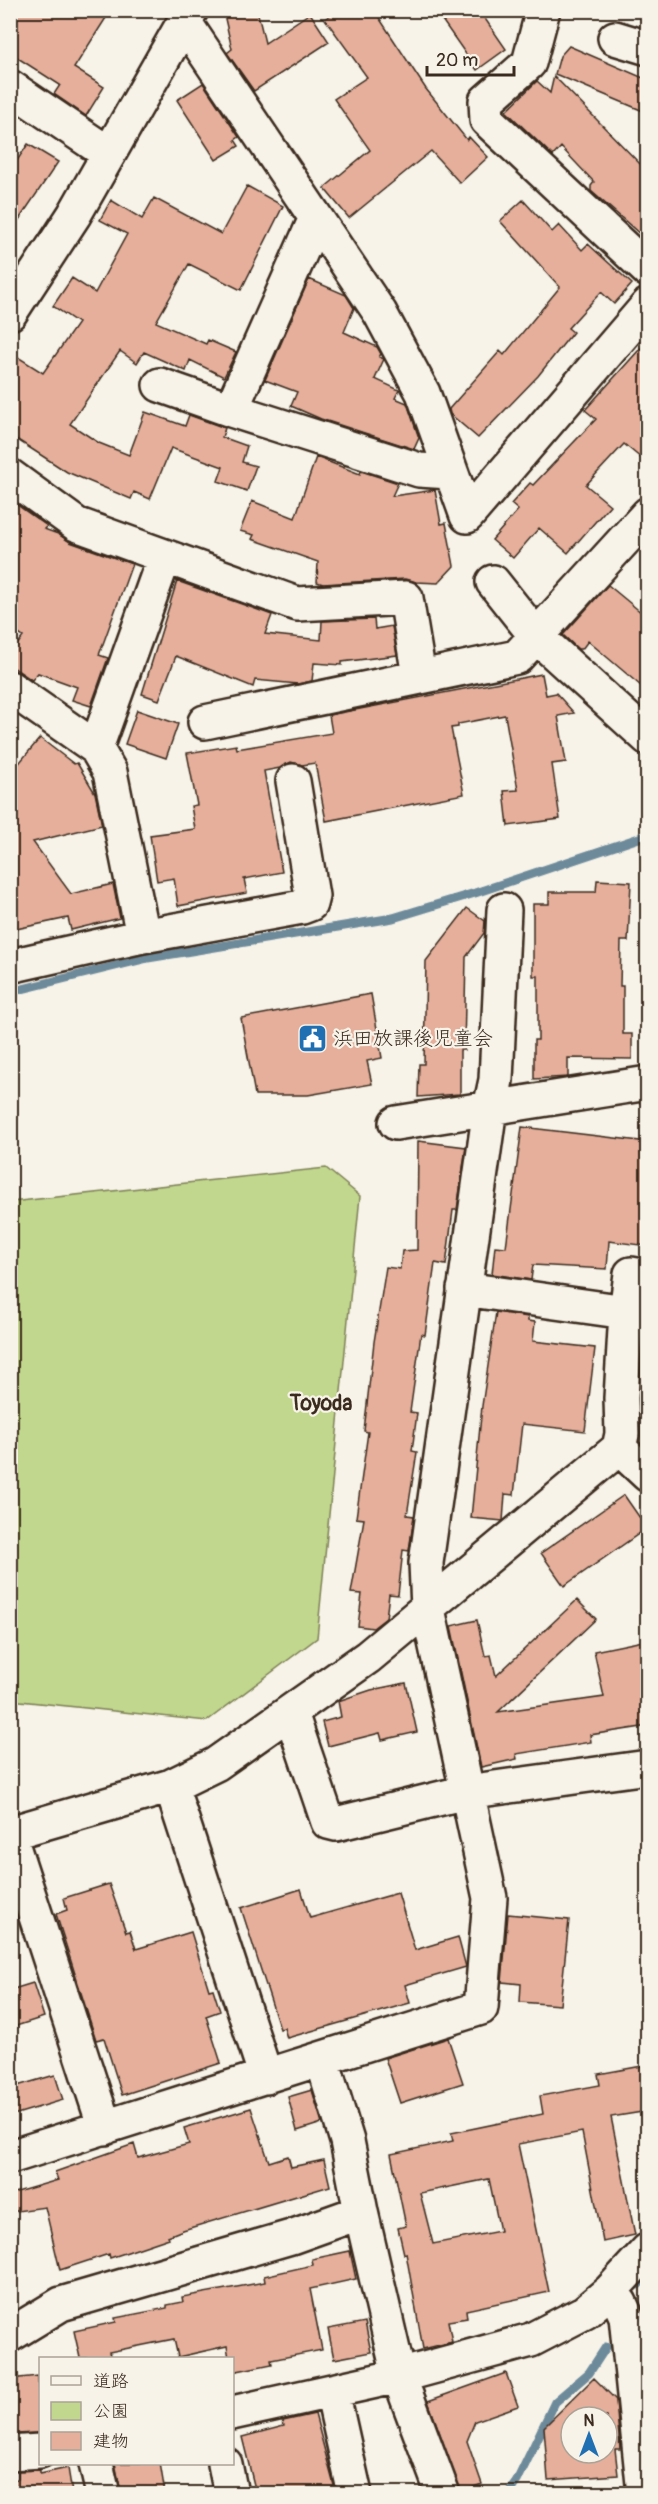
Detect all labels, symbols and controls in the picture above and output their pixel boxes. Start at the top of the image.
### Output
scale bar [427,39,514,77]
text: 20 m [436,49,478,72]
public building icon: 浜田放課後児童会 [296,1022,328,1054]
place label: 浜田放課後児童会 [333,1026,493,1051]
district label: Toyoda [289,1390,352,1417]
legend [39,2357,234,2465]
text: 道路 [93,2370,129,2393]
text: 公園 [93,2400,129,2423]
north arrow [559,2405,619,2465]
text: N [584,2411,595,2431]
text: 建物 [93,2430,129,2453]

